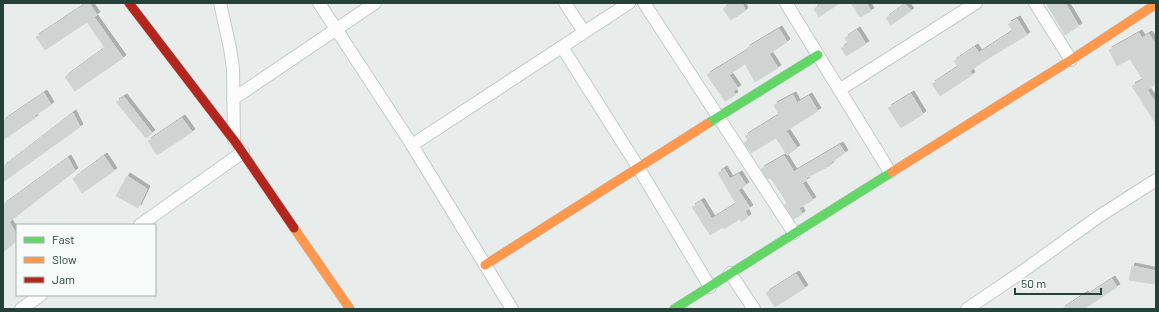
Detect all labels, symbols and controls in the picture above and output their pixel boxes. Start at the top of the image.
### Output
legend [16,224,156,296]
text: Fast [52,232,75,246]
text: Slow [52,252,77,266]
scale bar [1015,270,1101,296]
text: Jam [52,272,75,286]
text: 50 m [1021,276,1046,290]

